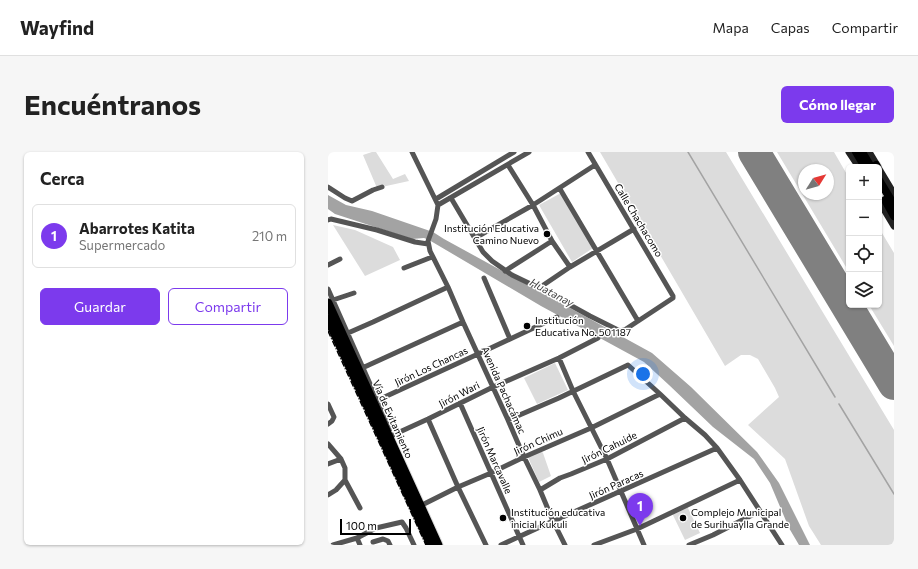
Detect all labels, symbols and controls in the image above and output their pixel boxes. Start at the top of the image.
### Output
text: Wayfind [20,16,94,39]
text: Mapa [713,19,749,36]
text: Capas [771,19,810,36]
text: Compartir [832,19,898,36]
button: Cómo llegar [781,86,894,123]
text: Encuéntranos [24,87,201,121]
north arrow [798,164,834,200]
map controls [846,164,882,308]
button: + [846,164,882,200]
text: Cerca [40,168,85,189]
street label: Calle Chachacomo [612,181,666,259]
button: − [846,200,882,236]
text: Abarrotes Katita [79,219,195,237]
place label: Institución Educativa Camino Nuevo [444,222,539,246]
text: 1 [51,228,57,244]
text: 210 m [252,228,287,244]
marker: Institución Educativa Camino Nuevo [542,229,552,239]
button: locate [846,236,882,272]
text: Supermercado [79,237,165,253]
button: layers [846,272,882,308]
water label: Huatanay [528,275,576,309]
button: Guardar [40,288,160,325]
button: Compartir [168,288,288,325]
place label: Institución Educativa No. 501187 [535,314,631,338]
marker: Institución Educativa No. 501187 [522,321,532,331]
street label: Jirón Los Chancas [393,344,470,388]
street label: Avenida Pachacámac [479,344,529,436]
your location [633,364,653,384]
street label: Vía de Evitamiento [370,378,416,460]
street label: Jirón Wari [436,379,482,409]
street label: Jirón Marcavalle [475,425,515,495]
street label: Jirón Chimu [512,425,564,457]
street label: Jirón Cahuide [579,428,639,466]
street label: Jirón Paracas [587,466,645,501]
pin: 1 [627,493,653,526]
place label: Institución educativa inicial Kukuli [511,506,605,530]
place label: Complejo Municipal de Surihuaylla Grande [691,506,789,530]
marker: Institución educativa inicial Kukuli [498,513,508,523]
marker: Complejo Municipal de Surihuaylla Grande [678,513,688,523]
scale bar [340,517,411,536]
text: 100 m [346,519,377,532]

